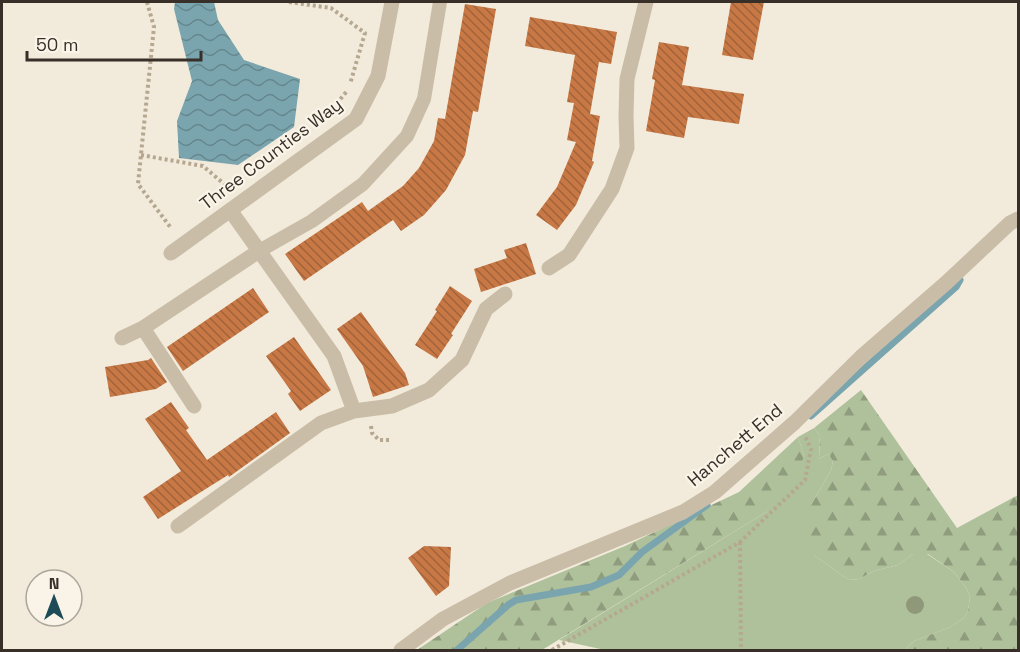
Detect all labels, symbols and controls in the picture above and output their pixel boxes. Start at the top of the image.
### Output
scale bar [27,24,201,62]
text: 50 m [36,33,78,56]
street label: Three Counties Way [195,93,347,215]
street label: Hanchett End [682,398,787,491]
north arrow [24,568,84,628]
text: N [49,573,59,594]

